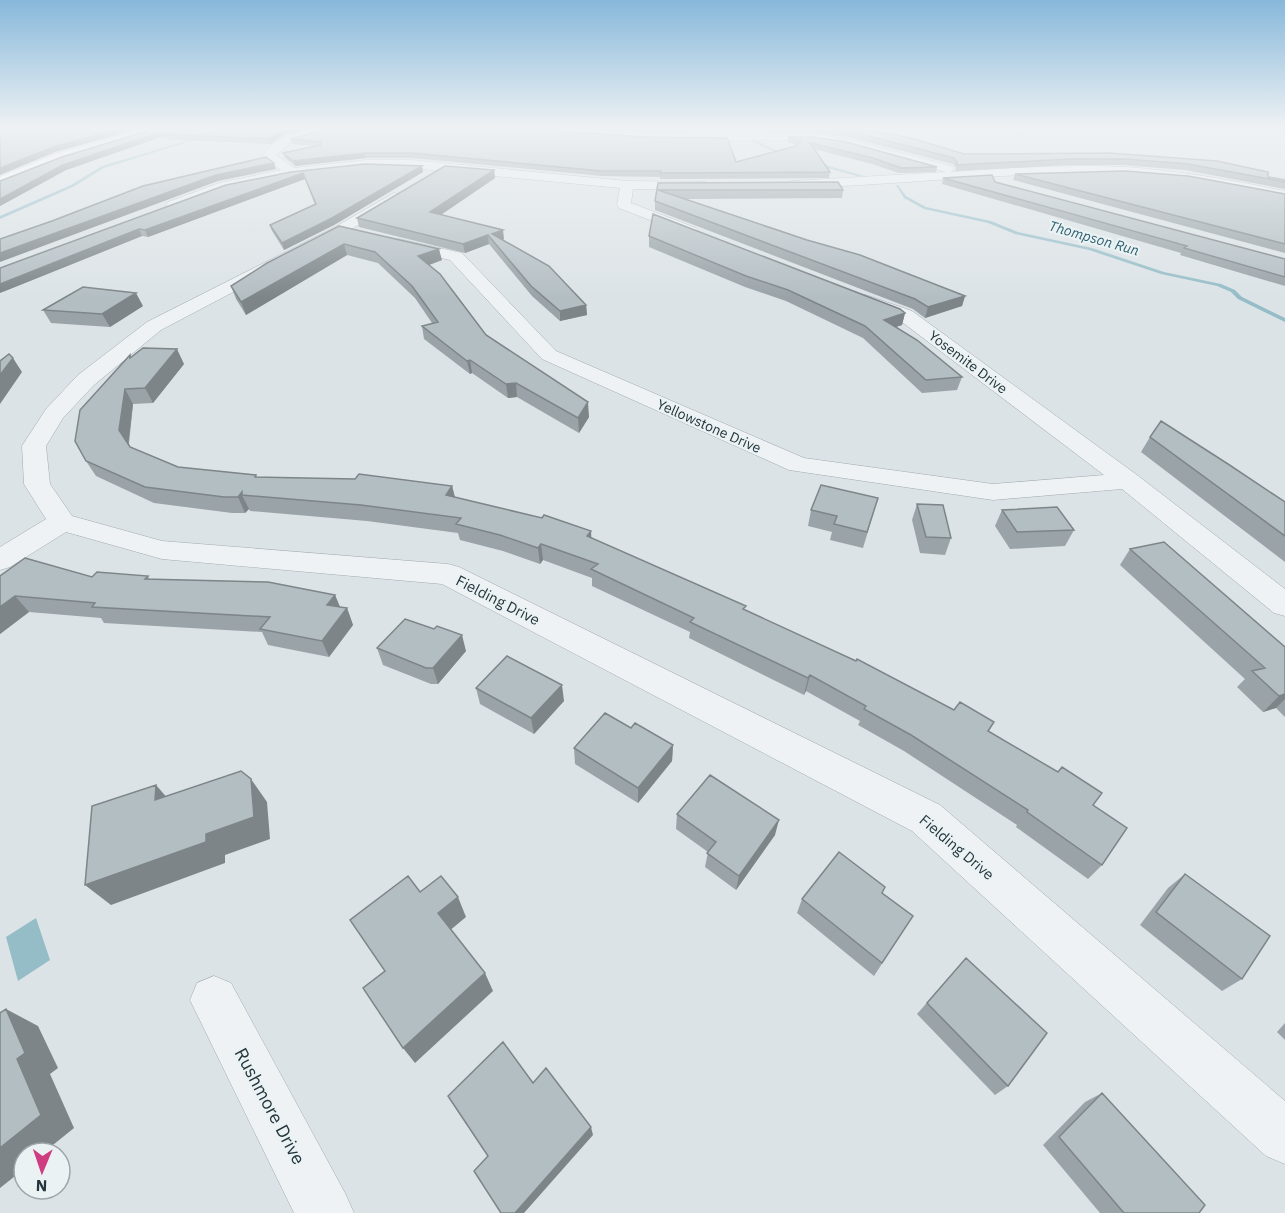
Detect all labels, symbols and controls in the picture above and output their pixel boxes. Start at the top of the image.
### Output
water label: Thompson Run [1047,217,1141,259]
street label: Yosemite Drive [925,327,1011,398]
street label: Yellowstone Drive [654,395,764,457]
street label: Fielding Drive [453,571,543,629]
street label: Fielding Drive [916,810,998,884]
street label: Rushmore Drive [230,1044,310,1168]
north arrow [12,1141,72,1201]
text: N [35,1176,48,1196]

